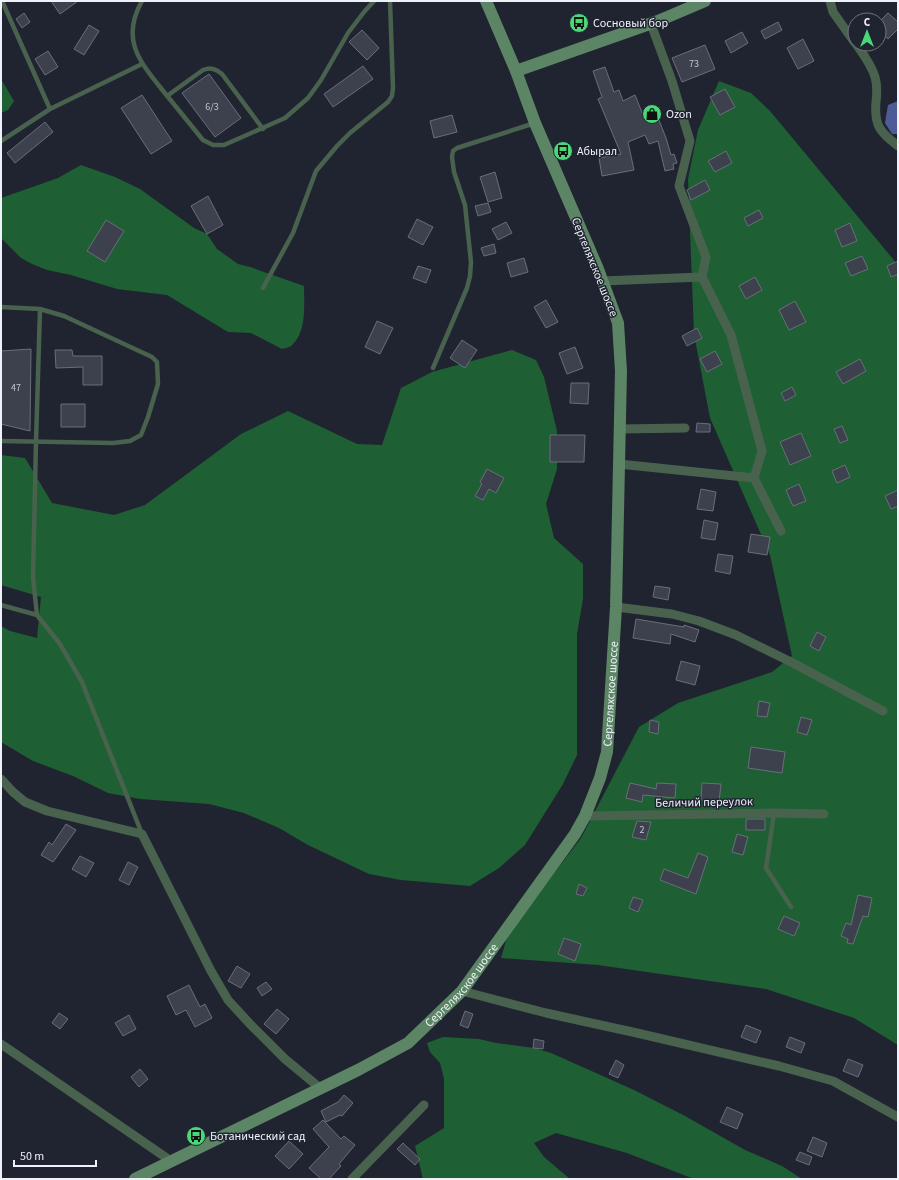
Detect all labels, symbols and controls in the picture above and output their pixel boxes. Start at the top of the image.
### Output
bus stop icon: Сосновый бор [568,12,590,34]
north arrow [847,12,887,52]
place label: Сосновый бор [593,15,668,32]
text: С [864,15,871,30]
house number: 73 [689,57,699,71]
house number: 6/3 [205,100,219,114]
shop icon: Ozon [641,103,663,125]
place label: Ozon [666,106,692,123]
bus stop icon: Абырал [552,140,574,162]
place label: Абырал [577,143,617,160]
street label: Сергеляхское шоссе [567,215,622,319]
house number: 47 [11,381,21,395]
street label: Сергеляхское шоссе [599,641,623,747]
street label: Беличий переулок [655,793,753,812]
house number: 2 [640,823,645,837]
street label: Сергеляхское шоссе [421,940,503,1031]
bus stop icon: Ботанический сад [185,1125,207,1147]
place label: Ботанический сад [210,1128,306,1145]
scale bar [14,1142,96,1168]
text: 50 m [20,1148,44,1165]

